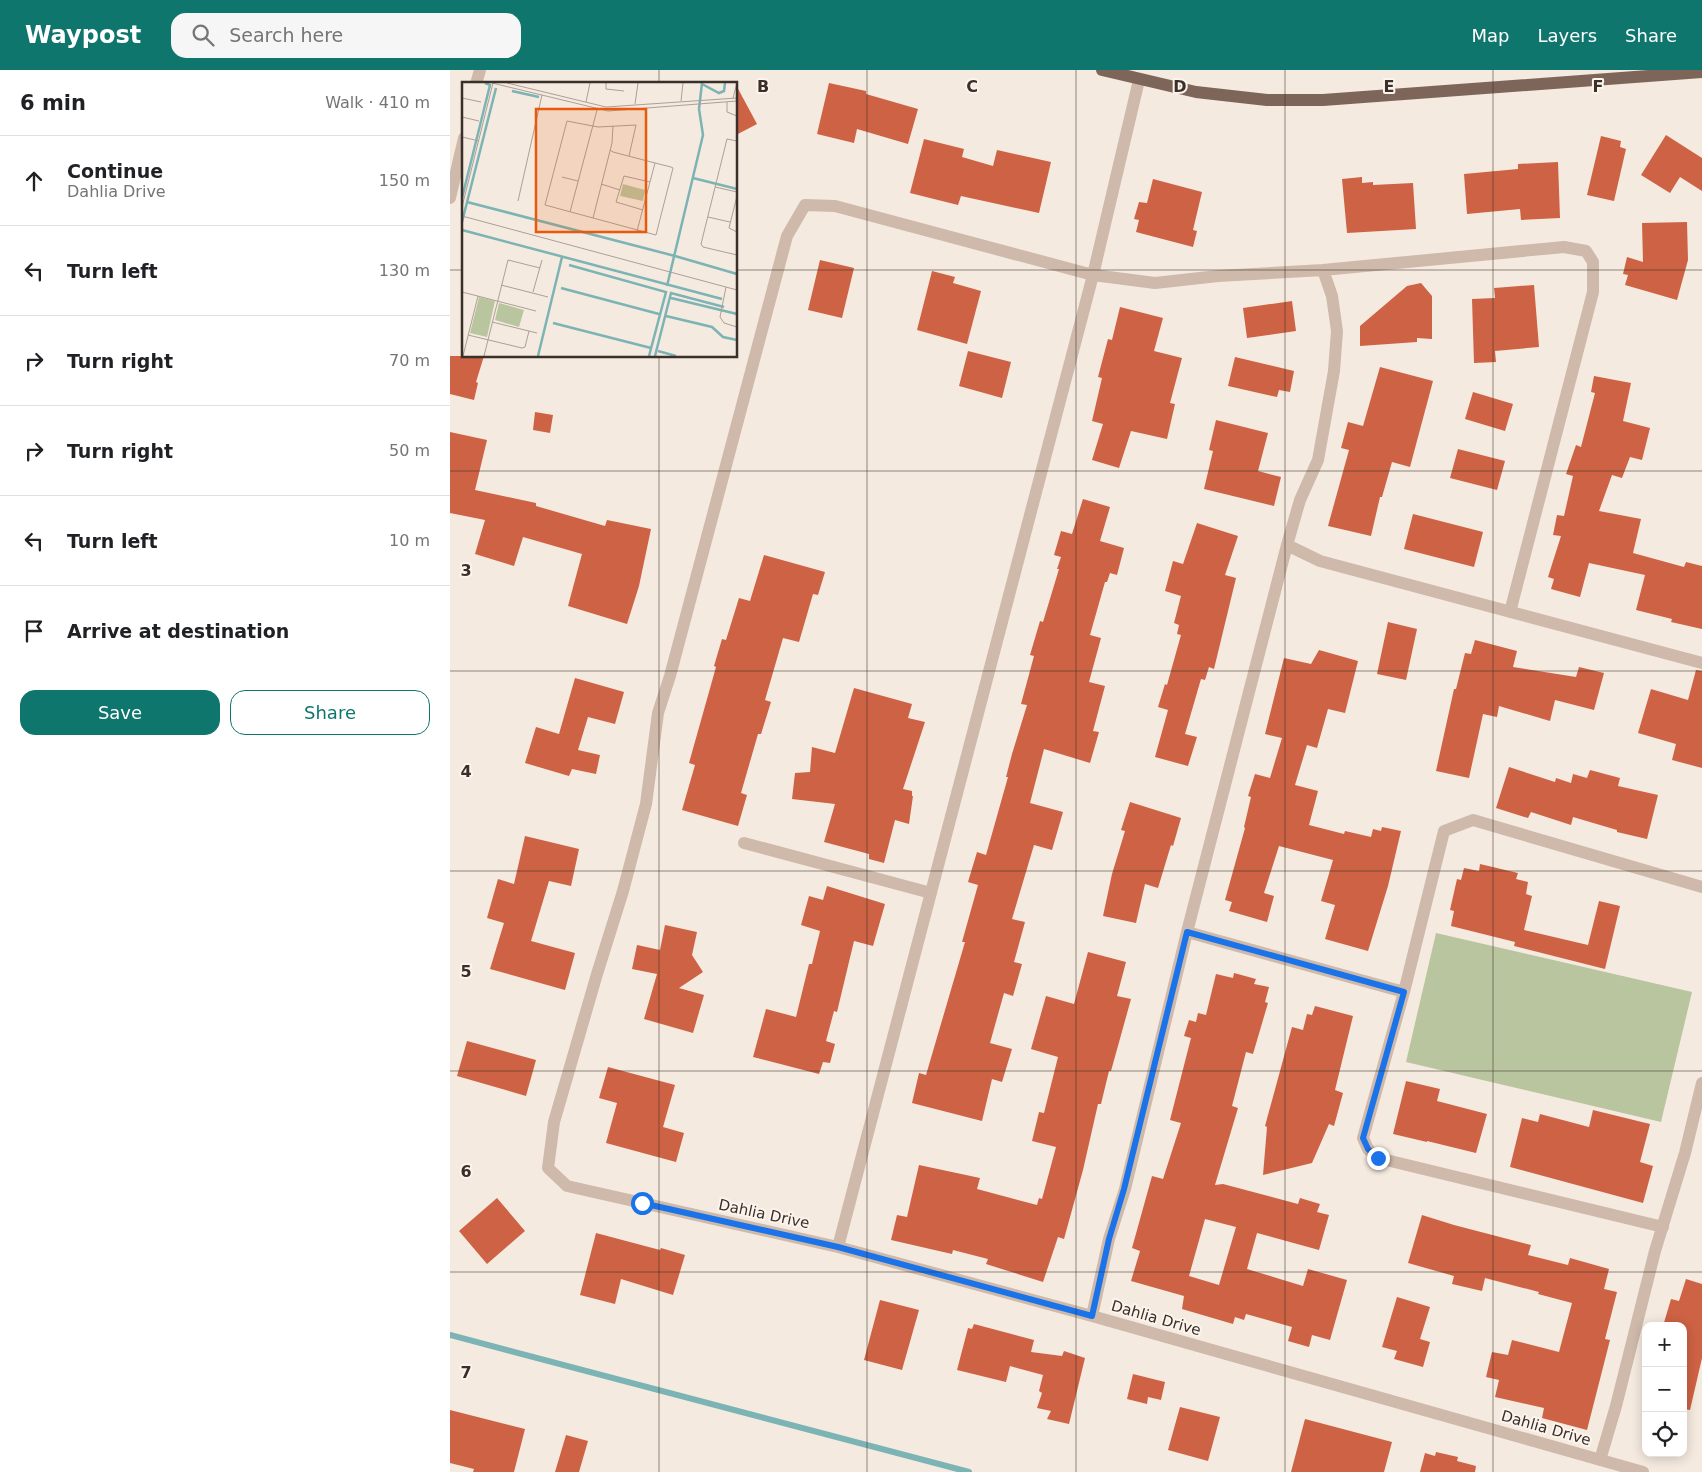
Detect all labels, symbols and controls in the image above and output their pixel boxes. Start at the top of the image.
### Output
search box [171,13,521,58]
text: Waypost [25,21,141,49]
icon: search [189,21,217,49]
text: Search here [229,24,343,46]
text: Map [1471,25,1509,46]
text: Layers [1537,25,1597,46]
text: Share [1625,25,1677,46]
text: B [757,77,769,96]
text: C [966,77,978,96]
text: D [1173,77,1187,96]
text: E [1384,77,1394,96]
text: F [1593,77,1603,96]
inset map [462,82,738,358]
text: 6 min [20,91,86,115]
text: Walk · 410 m [325,93,430,112]
text: Continue [67,160,163,182]
icon: ahead [20,167,48,195]
text: 150 m [379,171,430,190]
text: Dahlia Drive [67,182,166,201]
icon: left [20,257,48,285]
text: Turn left [67,260,158,282]
text: 130 m [379,261,430,280]
icon: right [20,347,48,375]
text: Turn right [67,350,173,372]
text: 70 m [389,351,430,370]
icon: right [20,437,48,465]
text: Turn right [67,440,173,462]
text: 50 m [389,441,430,460]
icon: left [20,527,48,555]
text: Turn left [67,530,158,552]
text: 10 m [389,531,430,550]
text: 3 [460,561,472,580]
icon: arrive [20,617,48,645]
text: Arrive at destination [67,620,289,642]
button: Save [20,690,220,735]
button: Share [230,690,430,735]
text: 4 [460,762,472,781]
text: 5 [460,962,472,981]
route end [1367,1147,1390,1170]
text: 6 [460,1162,472,1181]
route start [631,1192,654,1215]
street label: Dahlia Drive [717,1196,811,1232]
street label: Dahlia Drive [1109,1297,1203,1339]
map controls [1642,1322,1687,1457]
button: + [1642,1322,1687,1367]
text: 7 [460,1363,472,1382]
button: − [1642,1367,1687,1412]
street label: Dahlia Drive [1499,1407,1593,1449]
button: locate [1642,1412,1687,1457]

